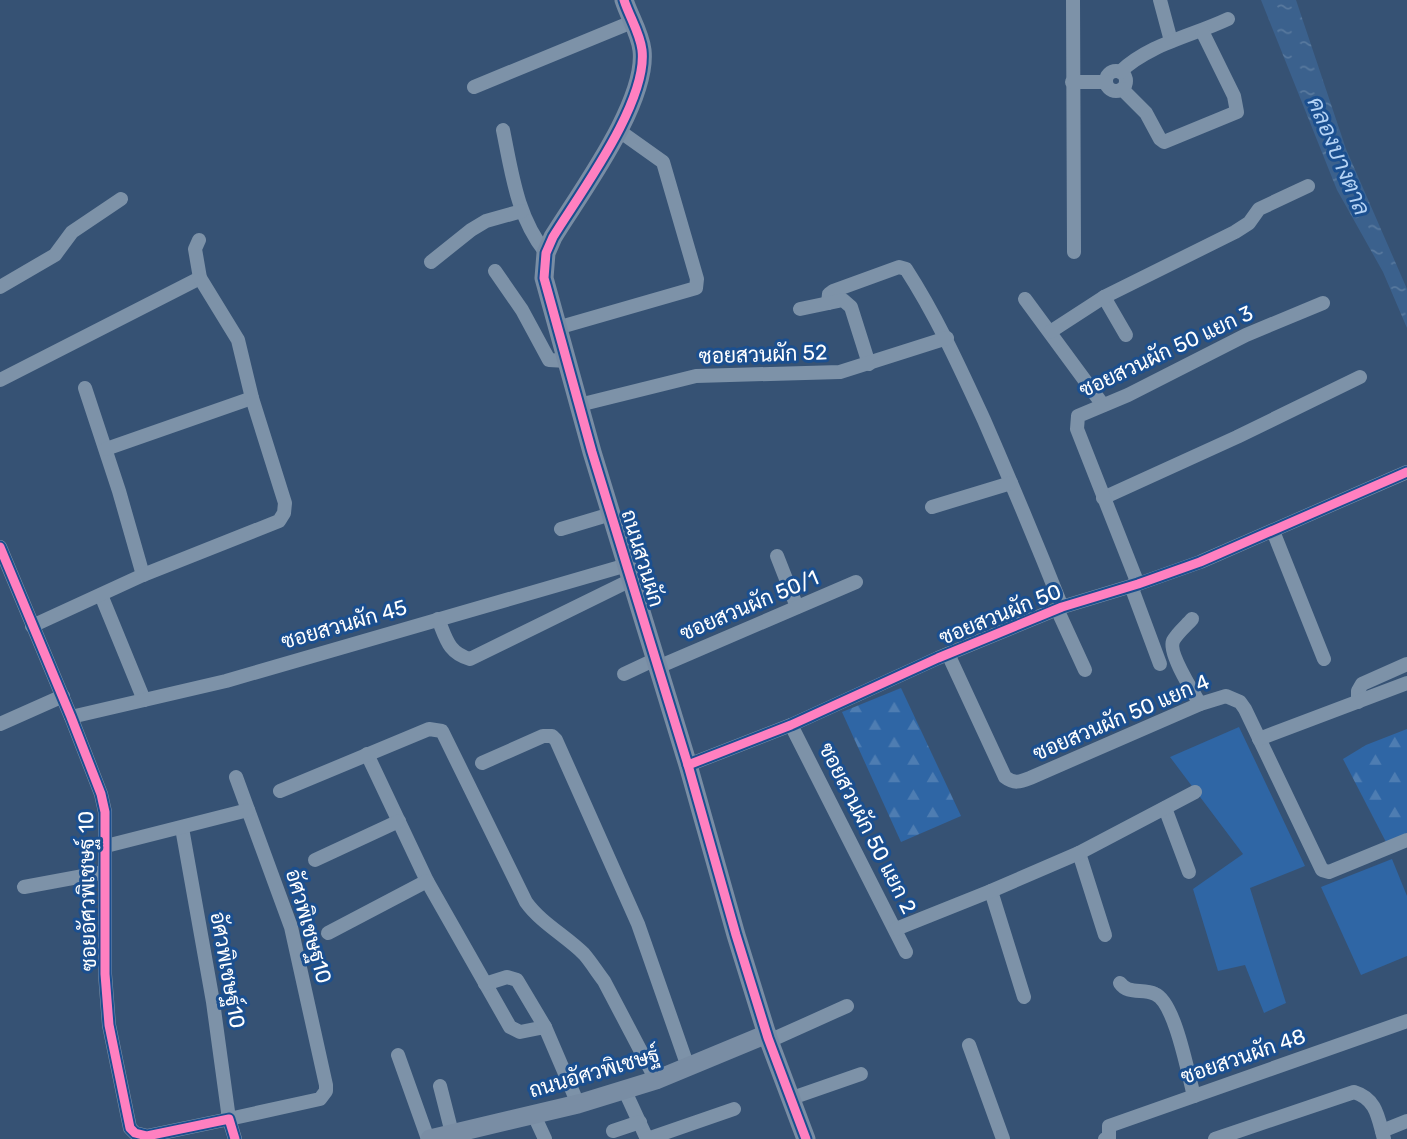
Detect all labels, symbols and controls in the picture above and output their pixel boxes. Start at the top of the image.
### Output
water label: คลองบางตาล [1301,93,1377,219]
street label: ซอยสวนผัก 50 แยก 3 [1075,300,1257,402]
street label: ซอยสวนผัก 52 [698,339,828,369]
street label: ถนนสวนผัก [616,506,670,610]
street label: ซอยสวนผัก 50/1 [676,565,822,645]
street label: ซอยสวนผัก 50 [935,578,1065,650]
street label: ซอยสวนผัก 45 [278,594,410,654]
street label: ซอยสวนผัก 50 แยก 4 [1029,669,1213,765]
street label: ซอยสวนผัก 50 แยก 2 [814,738,922,918]
street label: ซอยอัศวพิเชษฐ์ 10 [72,811,102,971]
street label: อัศวพิเชษฐ10 [280,866,337,986]
street label: อัศวพิเชษฐ์10 [204,910,252,1030]
street label: ซอยสวนผัก 48 [1177,1023,1309,1089]
street label: ถนนอัศวพิเชษฐ์ [526,1040,662,1104]

